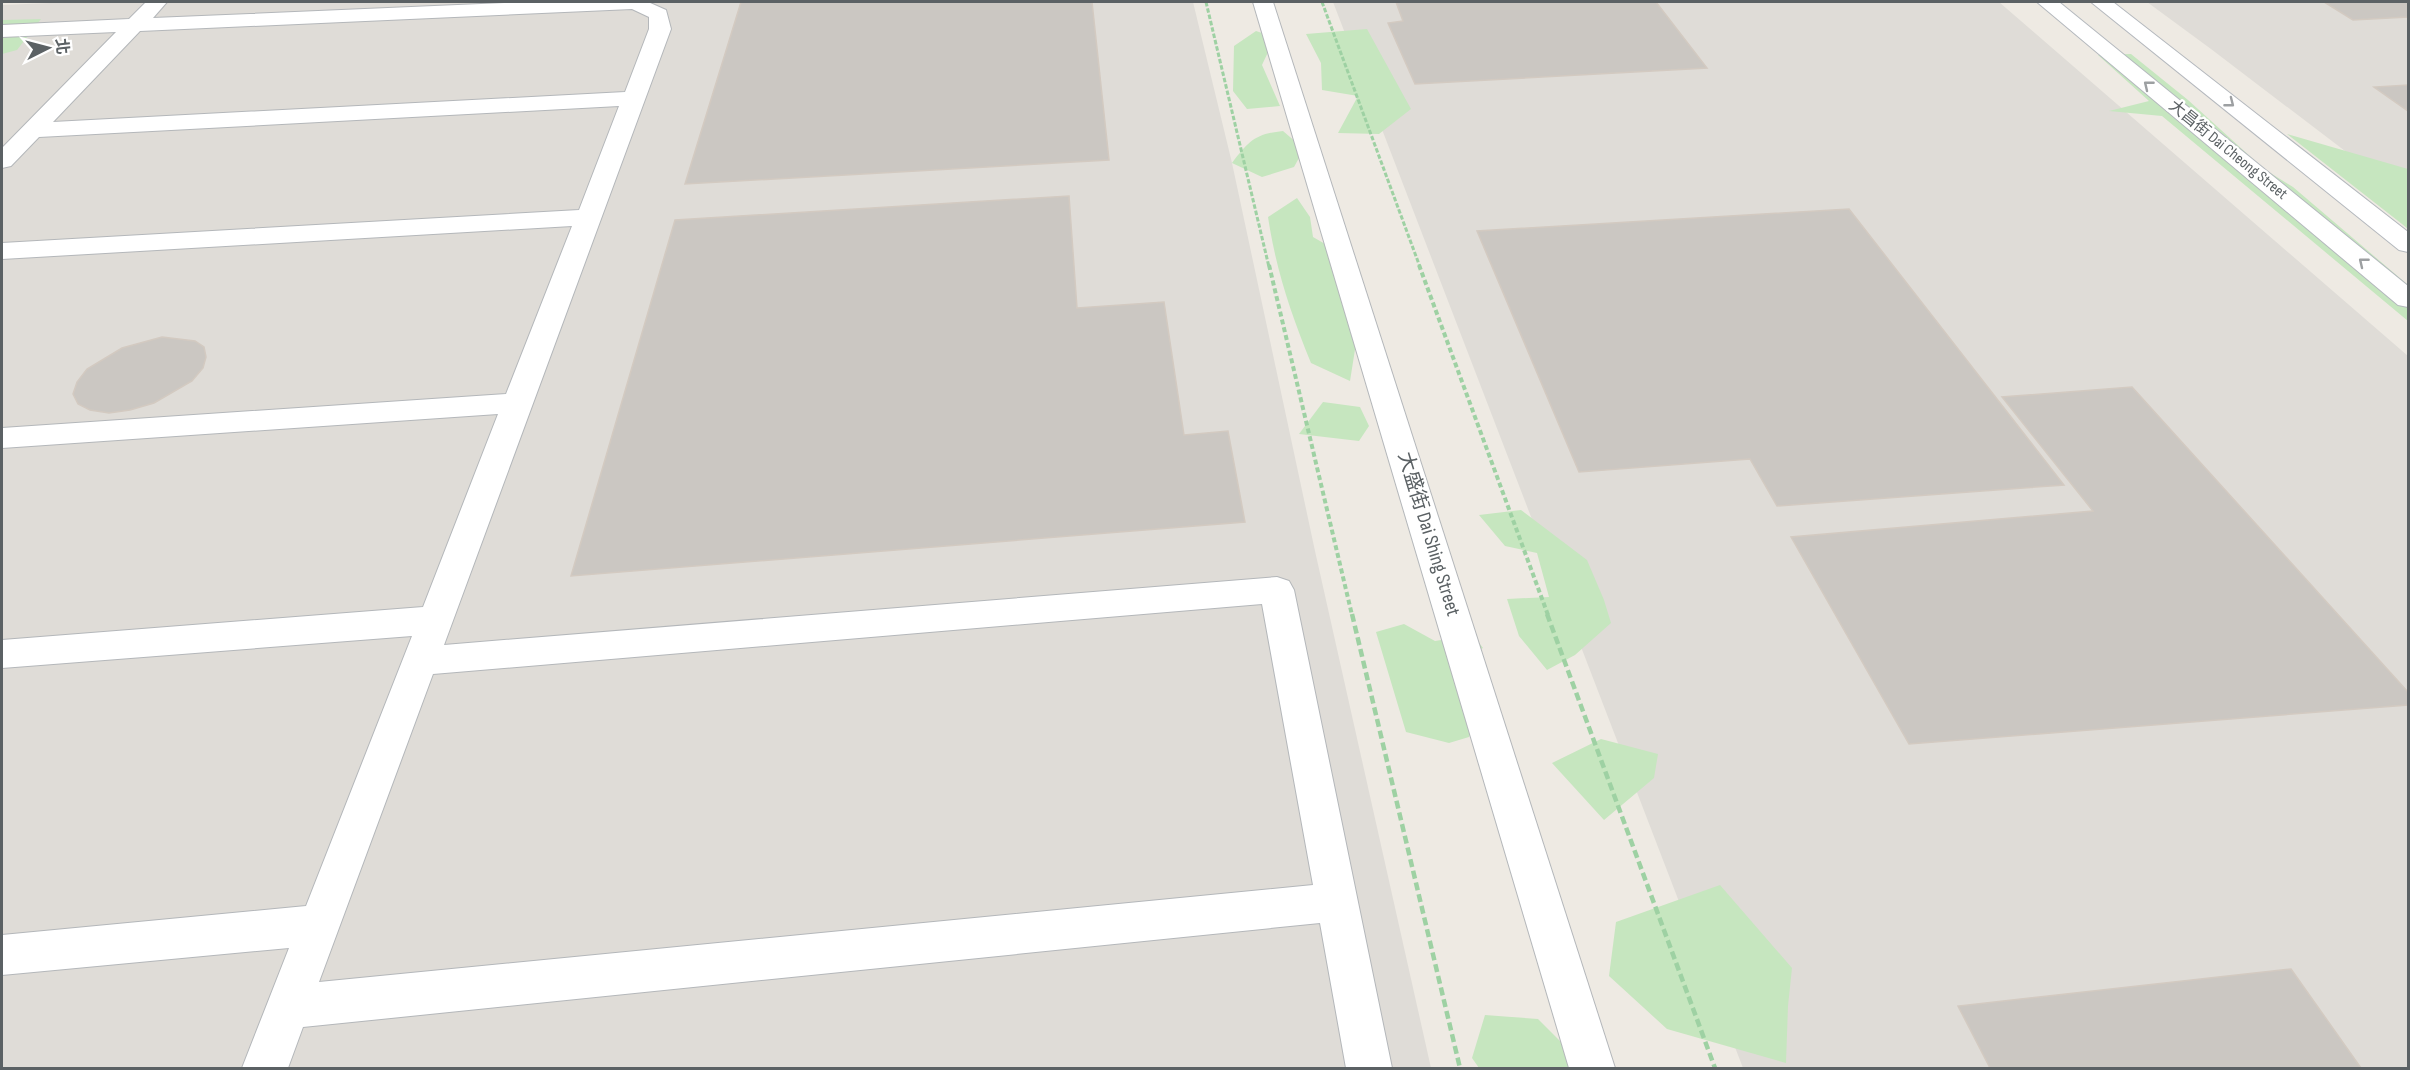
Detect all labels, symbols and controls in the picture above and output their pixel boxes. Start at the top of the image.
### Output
north arrow [18,18,78,78]
text: 北 [51,38,72,56]
one-way arrow [2144,81,2155,92]
one-way arrow [2223,95,2234,106]
street label: 大昌街 Dai Cheong Street [2165,96,2291,204]
one-way arrow [2359,258,2370,269]
street label: 大盛街 Dai Shing Street [1393,449,1465,619]

